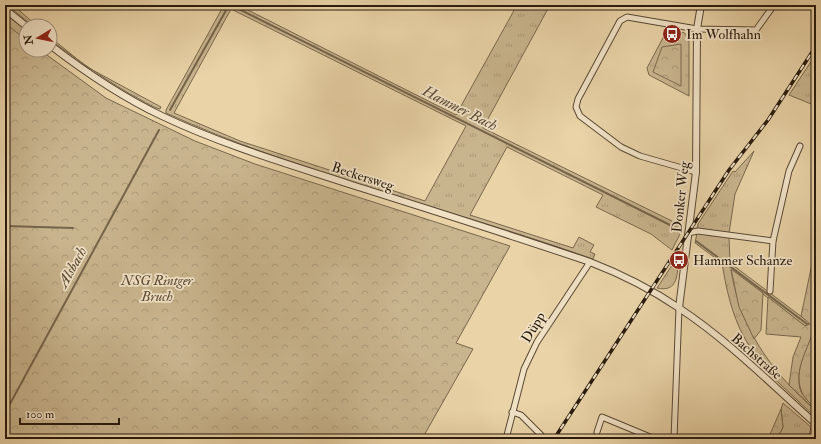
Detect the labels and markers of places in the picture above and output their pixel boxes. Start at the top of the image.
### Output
bus stop icon: Im Wolfhahn [661,23,683,45]
place label: Im Wolfhahn [686,26,761,43]
bus stop icon: Hammer Schanze [668,249,690,271]
place label: Hammer Schanze [693,252,792,269]

